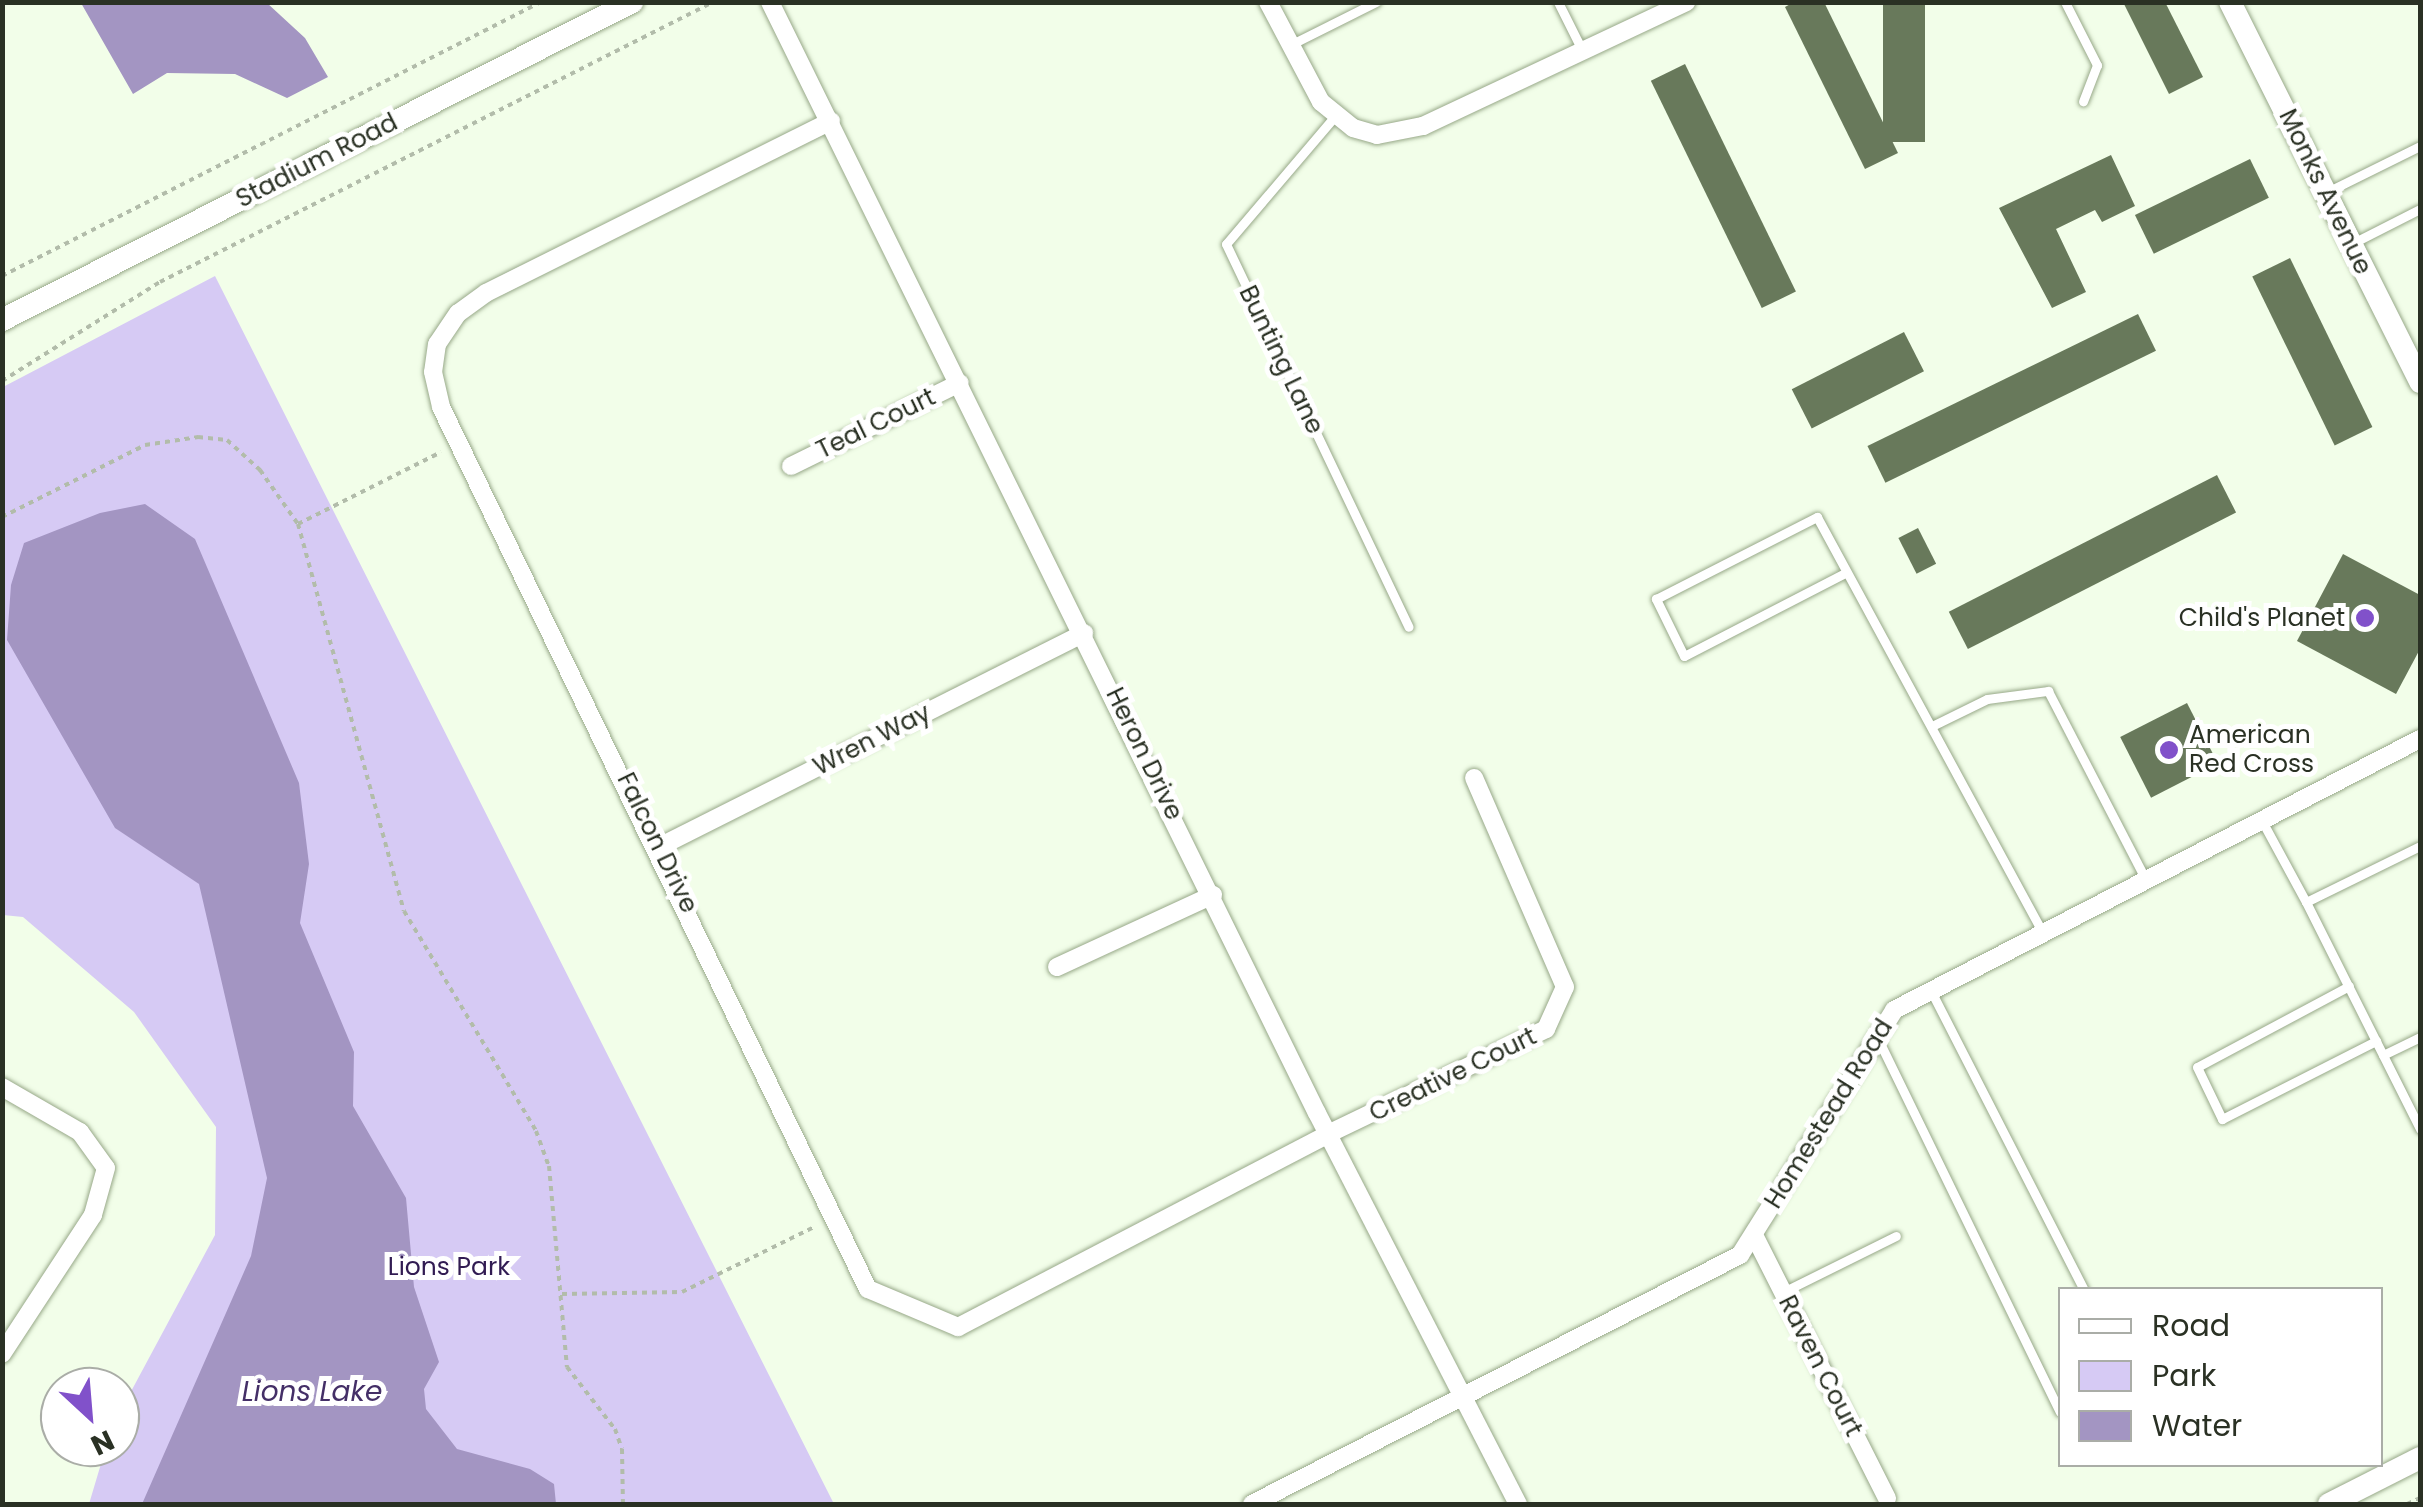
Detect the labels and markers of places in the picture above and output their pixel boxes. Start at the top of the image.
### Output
place label: Child's Planet [2179,603,2345,633]
marker: Child's Planet [2354,607,2376,629]
place label: American Red Cross [2189,721,2314,780]
marker: American Red Cross [2158,739,2180,761]

